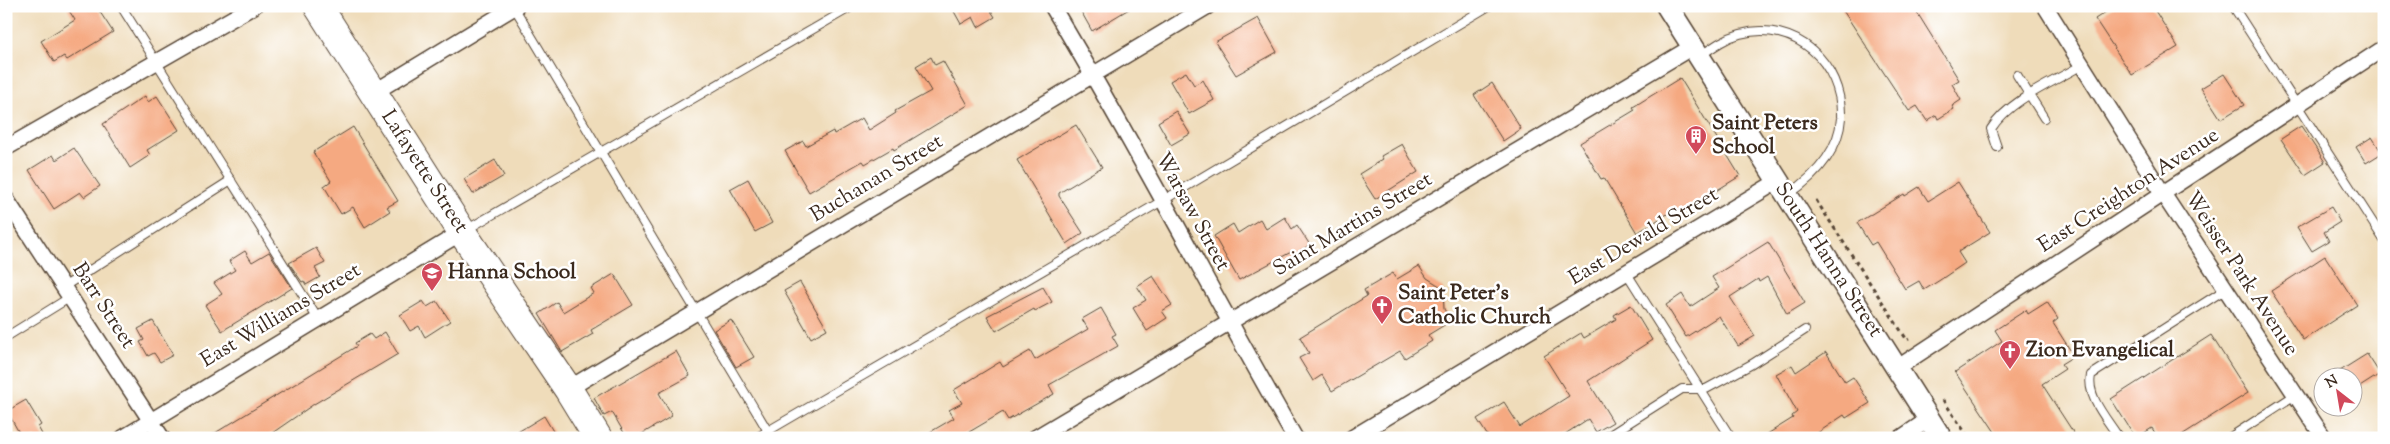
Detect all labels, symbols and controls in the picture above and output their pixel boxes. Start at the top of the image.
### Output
street label: Lafayette Street [373,104,475,240]
place label: Saint Peters School [1712,109,1818,163]
street label: East Creighton Avenue [2033,121,2225,261]
building icon: Saint Peters School [1684,124,1708,155]
street label: Buchanan Street [805,128,949,230]
street label: Warsaw Street [1147,147,1237,277]
street label: Saint Martins Street [1268,166,1438,284]
street label: South Hanna Street [1767,177,1889,343]
street label: East Dewald Street [1563,180,1725,294]
street label: Weisser Park Avenue [2177,186,2305,362]
street label: East Williams Street [195,256,367,376]
street label: Barr Street [64,257,142,355]
place label: Hanna School [448,258,576,288]
school or university icon: Hanna School [420,261,444,292]
place label: Saint Peter's Catholic Church [1398,279,1552,333]
church icon: Saint Peter's Catholic Church [1370,294,1394,325]
place label: Zion Evangelical [2026,336,2174,366]
church icon: Zion Evangelical [1998,339,2022,370]
north arrow [2312,366,2362,416]
text: N [2322,371,2342,394]

